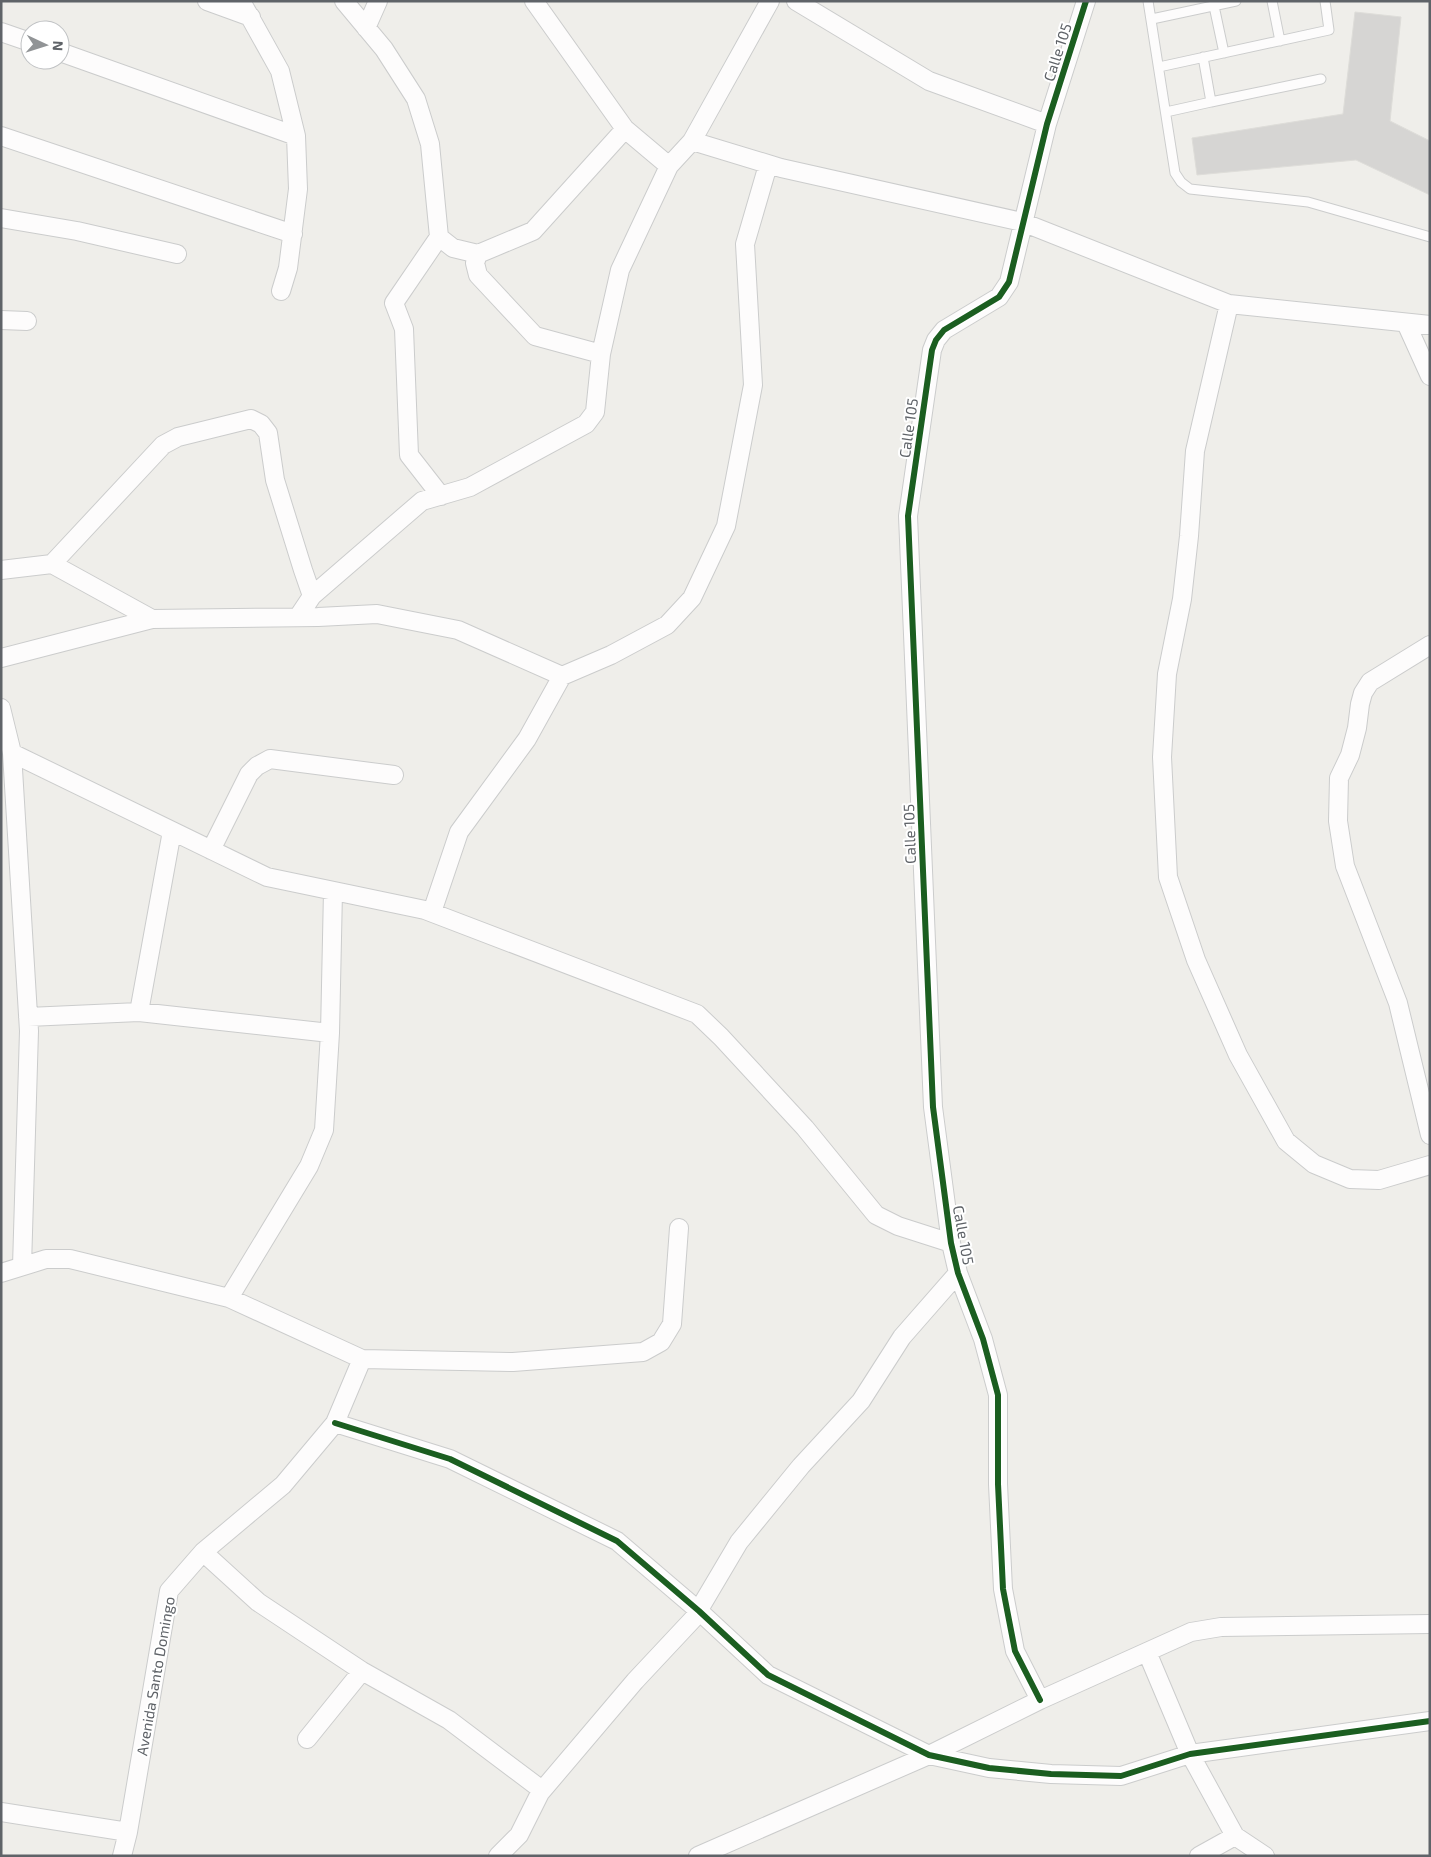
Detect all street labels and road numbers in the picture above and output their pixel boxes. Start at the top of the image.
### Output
street label: Calle 105 [1039,21,1075,83]
street label: Calle 105 [895,397,921,459]
street label: Calle 105 [899,804,919,864]
street label: Calle 105 [950,1204,978,1266]
street label: Avenida Santo Domingo [132,1595,178,1757]

